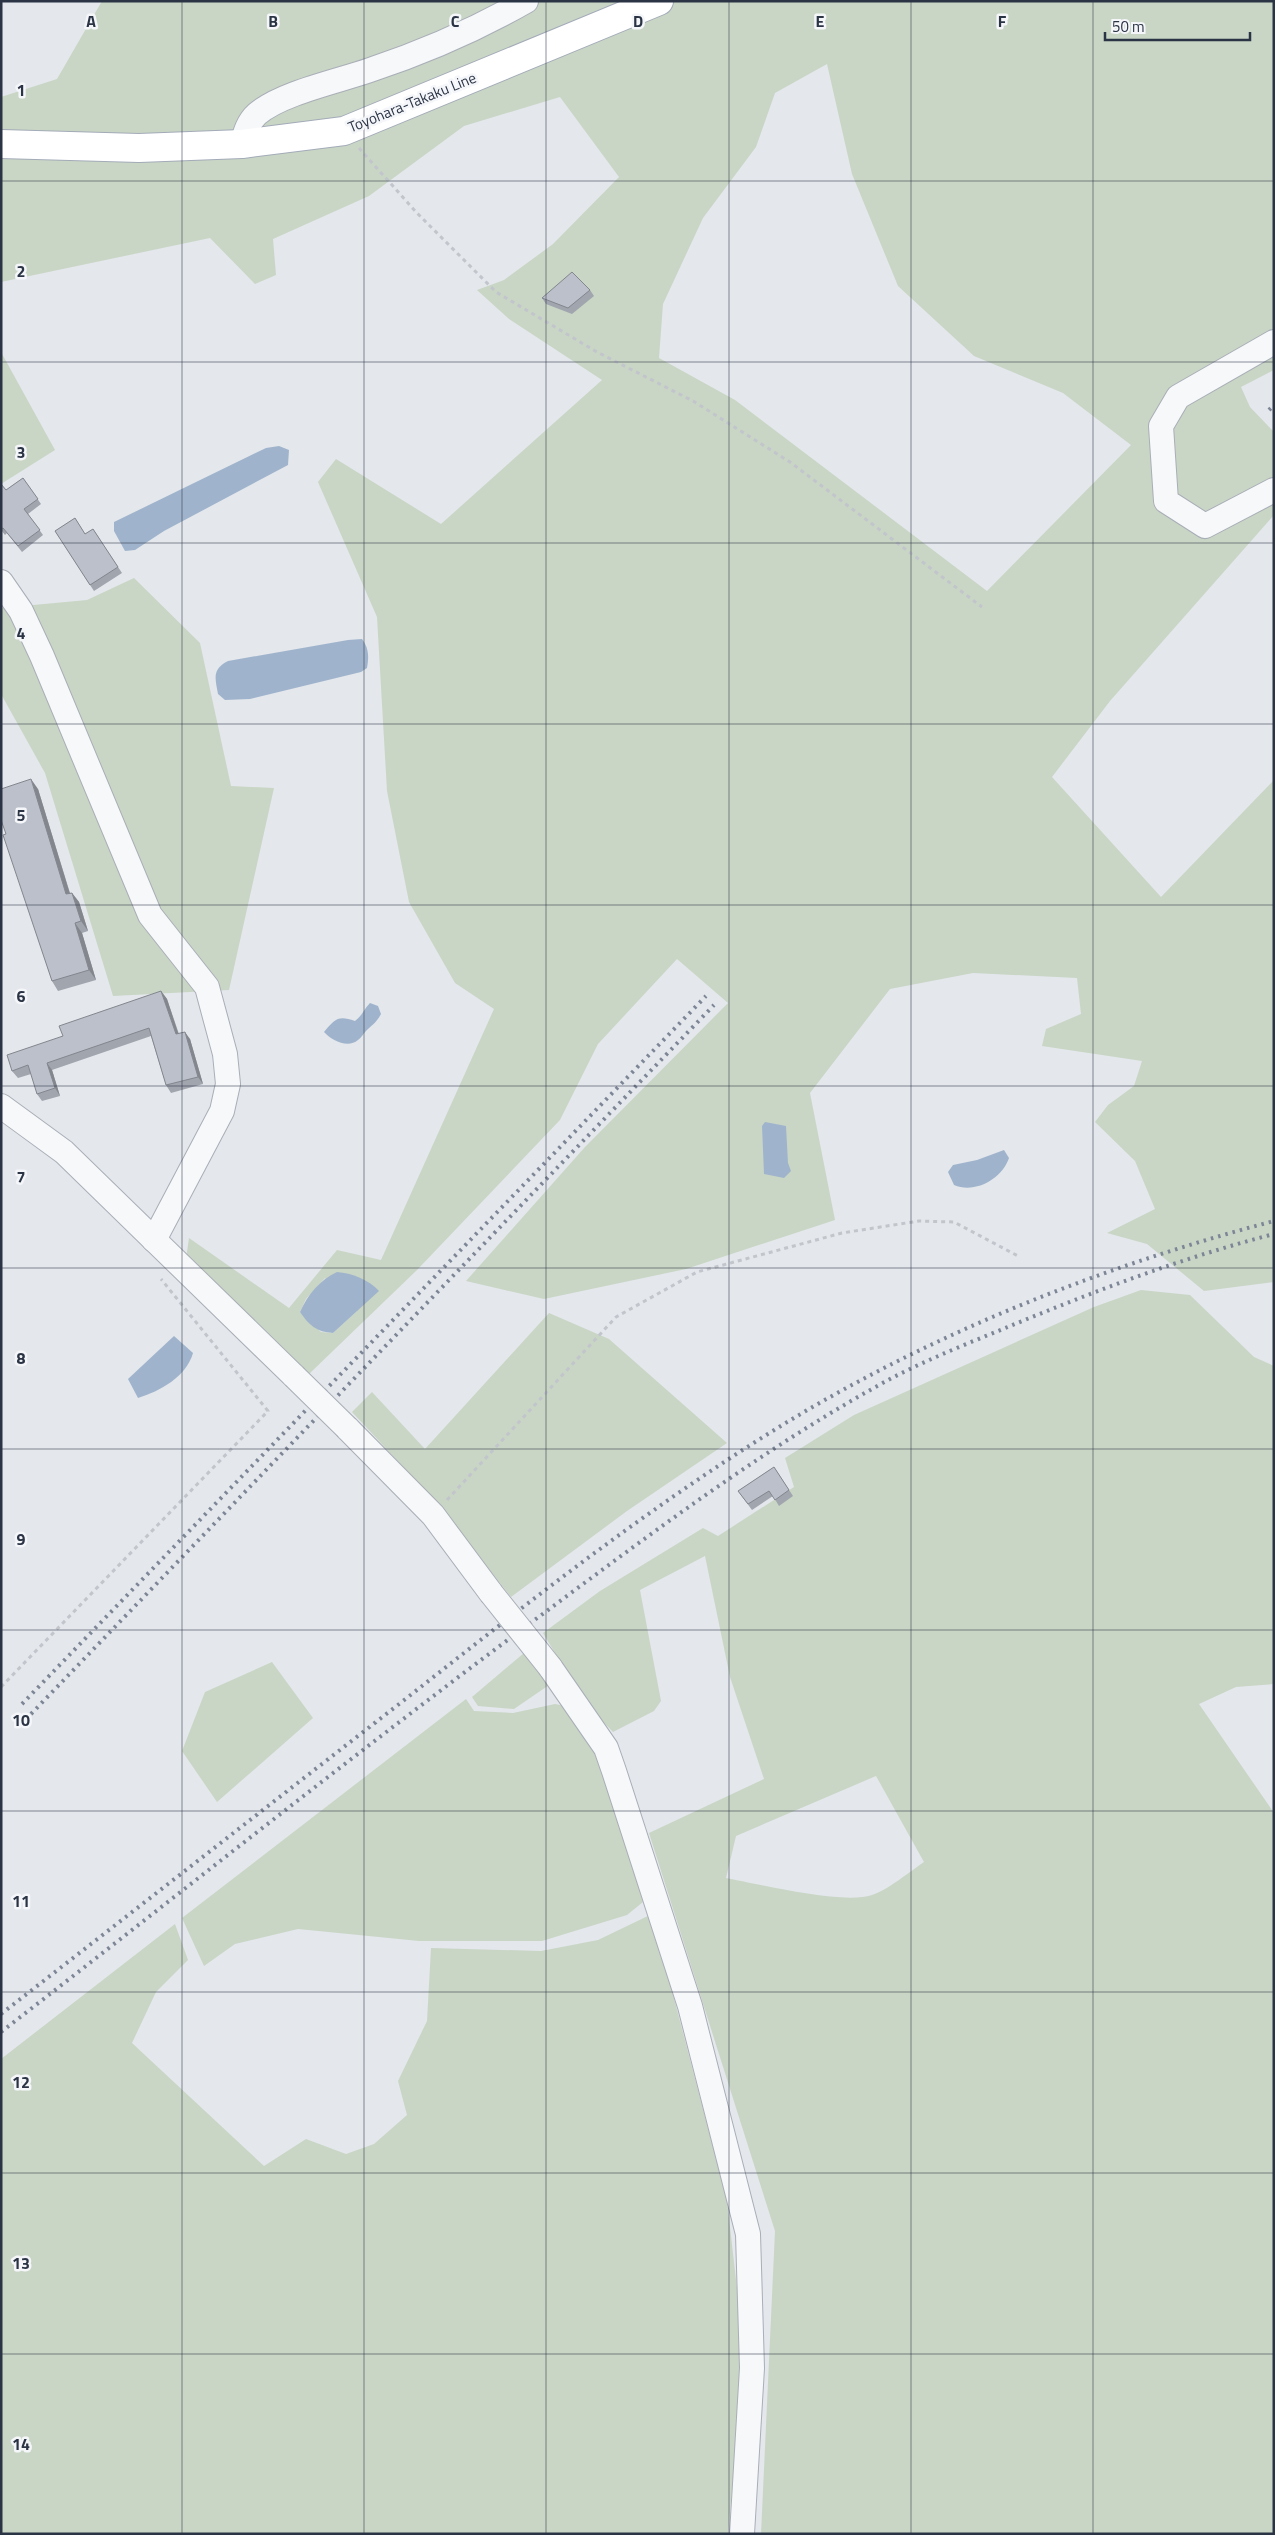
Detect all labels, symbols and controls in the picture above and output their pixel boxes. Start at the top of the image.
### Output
text: A [86,9,96,33]
text: B [268,9,278,33]
text: C [451,9,460,33]
text: D [633,9,643,33]
text: E [816,9,825,33]
text: F [998,9,1007,33]
scale bar [1105,10,1250,42]
text: 50 m [1112,15,1145,38]
street label: Toyohara-Takaku Line [344,66,480,138]
text: 1 [17,78,25,102]
text: 2 [17,259,25,283]
text: 3 [17,440,25,464]
text: 4 [17,621,26,645]
text: 5 [17,803,26,827]
text: 6 [17,984,26,1008]
text: 7 [17,1165,25,1189]
text: 8 [17,1346,26,1370]
text: 9 [17,1527,26,1551]
text: 10 [12,1708,30,1732]
text: 11 [12,1889,30,1913]
text: 12 [12,2070,30,2094]
text: 13 [12,2251,30,2275]
text: 14 [12,2432,30,2456]

